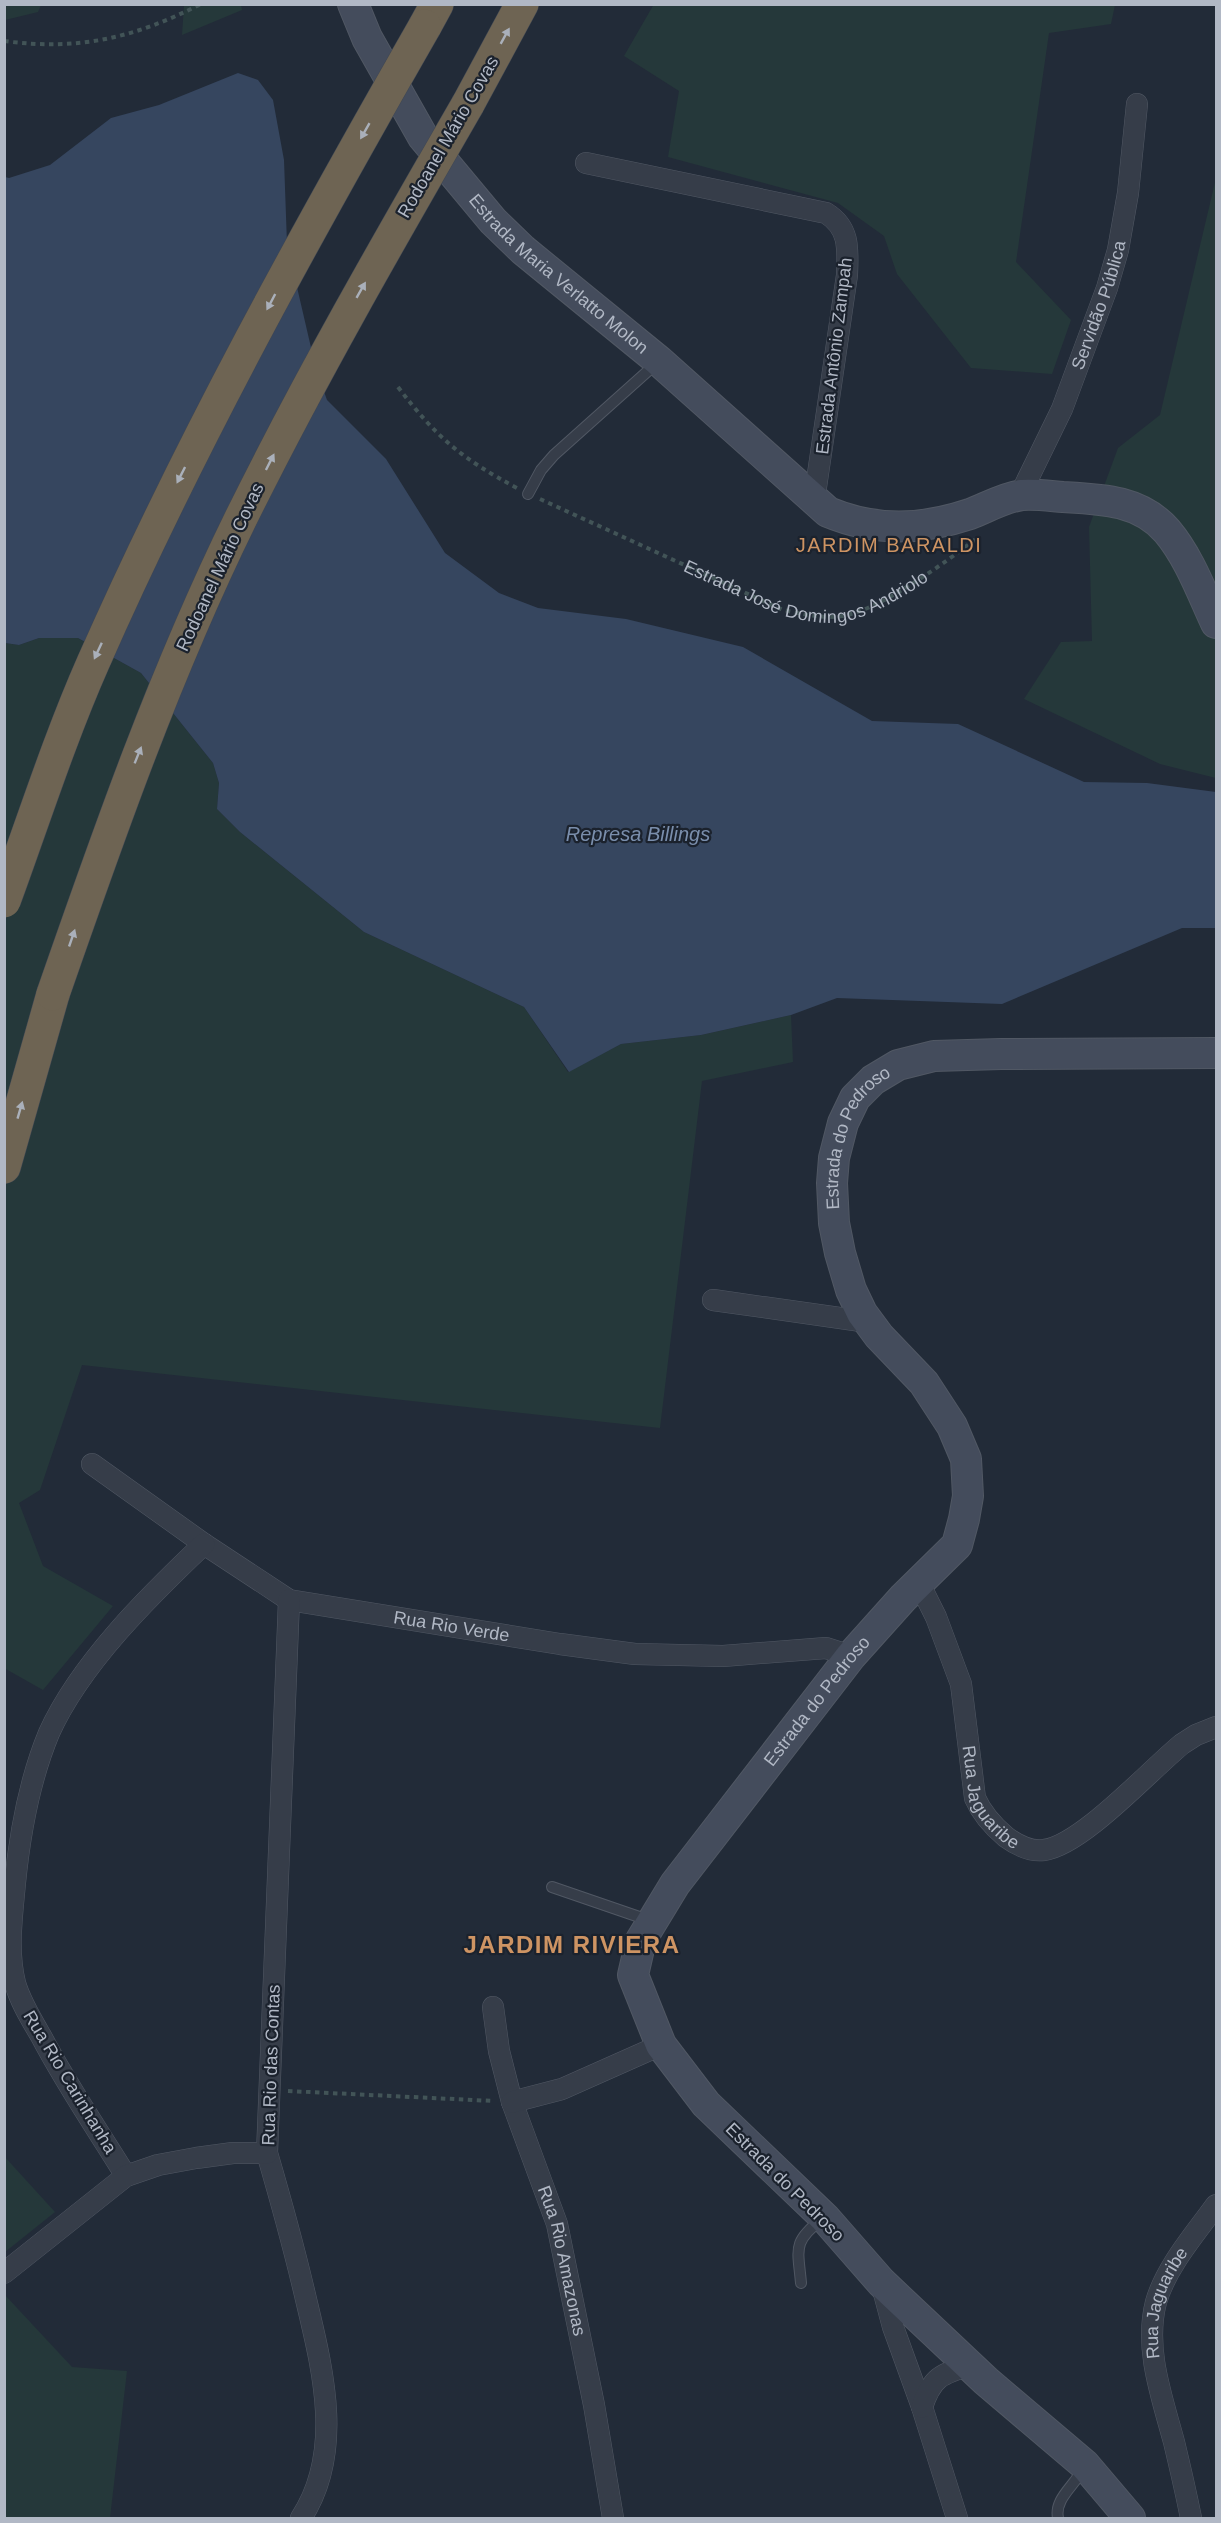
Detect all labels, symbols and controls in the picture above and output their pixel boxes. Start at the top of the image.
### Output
one-way arrow [500,27,510,44]
street label: Rodoanel Mário Covas [394,53,502,221]
one-way arrow [360,123,370,140]
street label: Estrada Maria Verlatto Molon [465,190,652,358]
street label: Servidão Pública [1068,238,1130,372]
street label: Estrada Antônio Zampah [812,256,856,456]
one-way arrow [355,282,366,298]
one-way arrow [266,293,276,310]
one-way arrow [265,454,275,471]
one-way arrow [177,466,187,484]
street label: Rodoanel Mário Covas [172,480,268,654]
district label: JARDIM BARALDI [796,534,982,556]
street label: Estrada José Domingos Andriolo [673,550,935,580]
text: Estrada José Domingos Andriolo [681,556,931,627]
one-way arrow [94,643,103,660]
one-way arrow [134,746,143,764]
water label: Represa Billings [566,823,710,845]
one-way arrow [68,929,78,947]
street label: Estrada do Pedroso [822,1062,894,1210]
one-way arrow [16,1101,25,1119]
street label: Rua Rio Verde [392,1607,511,1646]
street label: Estrada do Pedroso [760,1632,874,1770]
street label: Rua Jaguaribe [959,1744,1023,1853]
district label: JARDIM RIVIERA [463,1931,681,1958]
street label: Rua Rio das Contas [258,1984,284,2146]
street label: Rua Rio Carinhanha [19,2007,121,2158]
street label: Estrada do Pedroso [722,2119,848,2245]
street label: Rua Rio Amazonas [534,2183,590,2338]
street label: Rua Jaguaribe [1142,2243,1192,2360]

